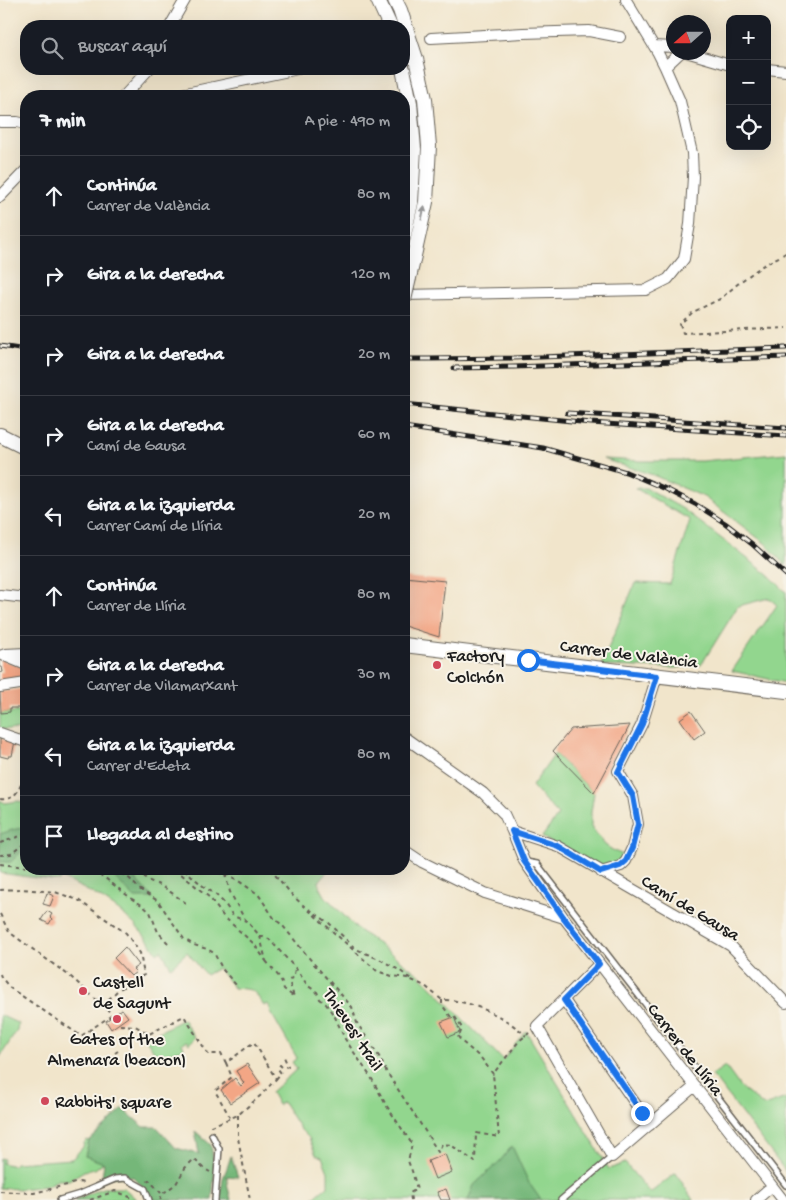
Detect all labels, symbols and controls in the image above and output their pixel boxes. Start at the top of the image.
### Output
north arrow [666,15,711,60]
map controls [726,15,771,150]
button: + [726,15,771,60]
search box [20,20,410,75]
icon: search [38,34,66,62]
text: Buscar aquí [78,36,167,59]
button: − [726,60,771,105]
button: locate [726,105,771,150]
text: 7 min [40,110,85,135]
text: A pie · 490 m [305,113,390,132]
text: Continúa [87,175,157,198]
icon: ahead [40,182,68,210]
text: 80 m [357,186,390,205]
text: Carrer de València [87,198,210,217]
one-way arrow [420,204,428,220]
icon: right [40,262,68,290]
text: Gira a la derecha [87,264,224,287]
text: 120 m [351,266,390,285]
icon: right [40,342,68,370]
text: Gira a la derecha [87,344,224,367]
text: 20 m [358,346,390,365]
text: Gira a la derecha [87,415,224,438]
icon: right [40,422,68,450]
text: 60 m [358,426,390,445]
text: Camí de Gausa [87,438,186,457]
text: Gira a la izquierda [87,495,234,518]
icon: left [40,502,68,530]
text: 20 m [358,506,390,525]
text: Carrer Camí de Llíria [87,518,222,537]
text: Continúa [87,575,157,598]
icon: ahead [40,582,68,610]
text: 80 m [357,586,390,605]
text: Carrer de Llíria [87,598,186,617]
street label: Carrer de València [559,637,700,674]
place label: Factory Colchón [446,647,504,689]
route start [517,649,540,672]
text: Gira a la derecha [87,655,224,678]
marker: Factory Colchón [431,659,443,671]
icon: right [40,662,68,690]
text: 30 m [357,666,390,685]
text: Carrer de Vilamarxant [87,678,237,697]
text: Gira a la izquierda [87,735,234,758]
icon: left [40,742,68,770]
text: 80 m [357,746,390,765]
text: Carrer d'Edeta [87,758,190,777]
icon: arrive [40,822,68,850]
text: Llegada al destino [87,824,233,847]
street label: Camí de Gausa [637,872,744,947]
place label: Castell de Sagunt [93,973,172,1015]
street label: Thieves' trail [317,984,386,1076]
marker: Castell de Sagunt [77,985,89,997]
street label: Carrer de Llíria [642,1000,727,1102]
marker: Gates of the Almenara (beacon) [111,1013,123,1025]
place label: Gates of the Almenara (beacon) [48,1030,186,1072]
place label: Rabbits' square [55,1093,172,1114]
marker: Rabbits' square [39,1095,51,1107]
route end [631,1102,654,1125]

